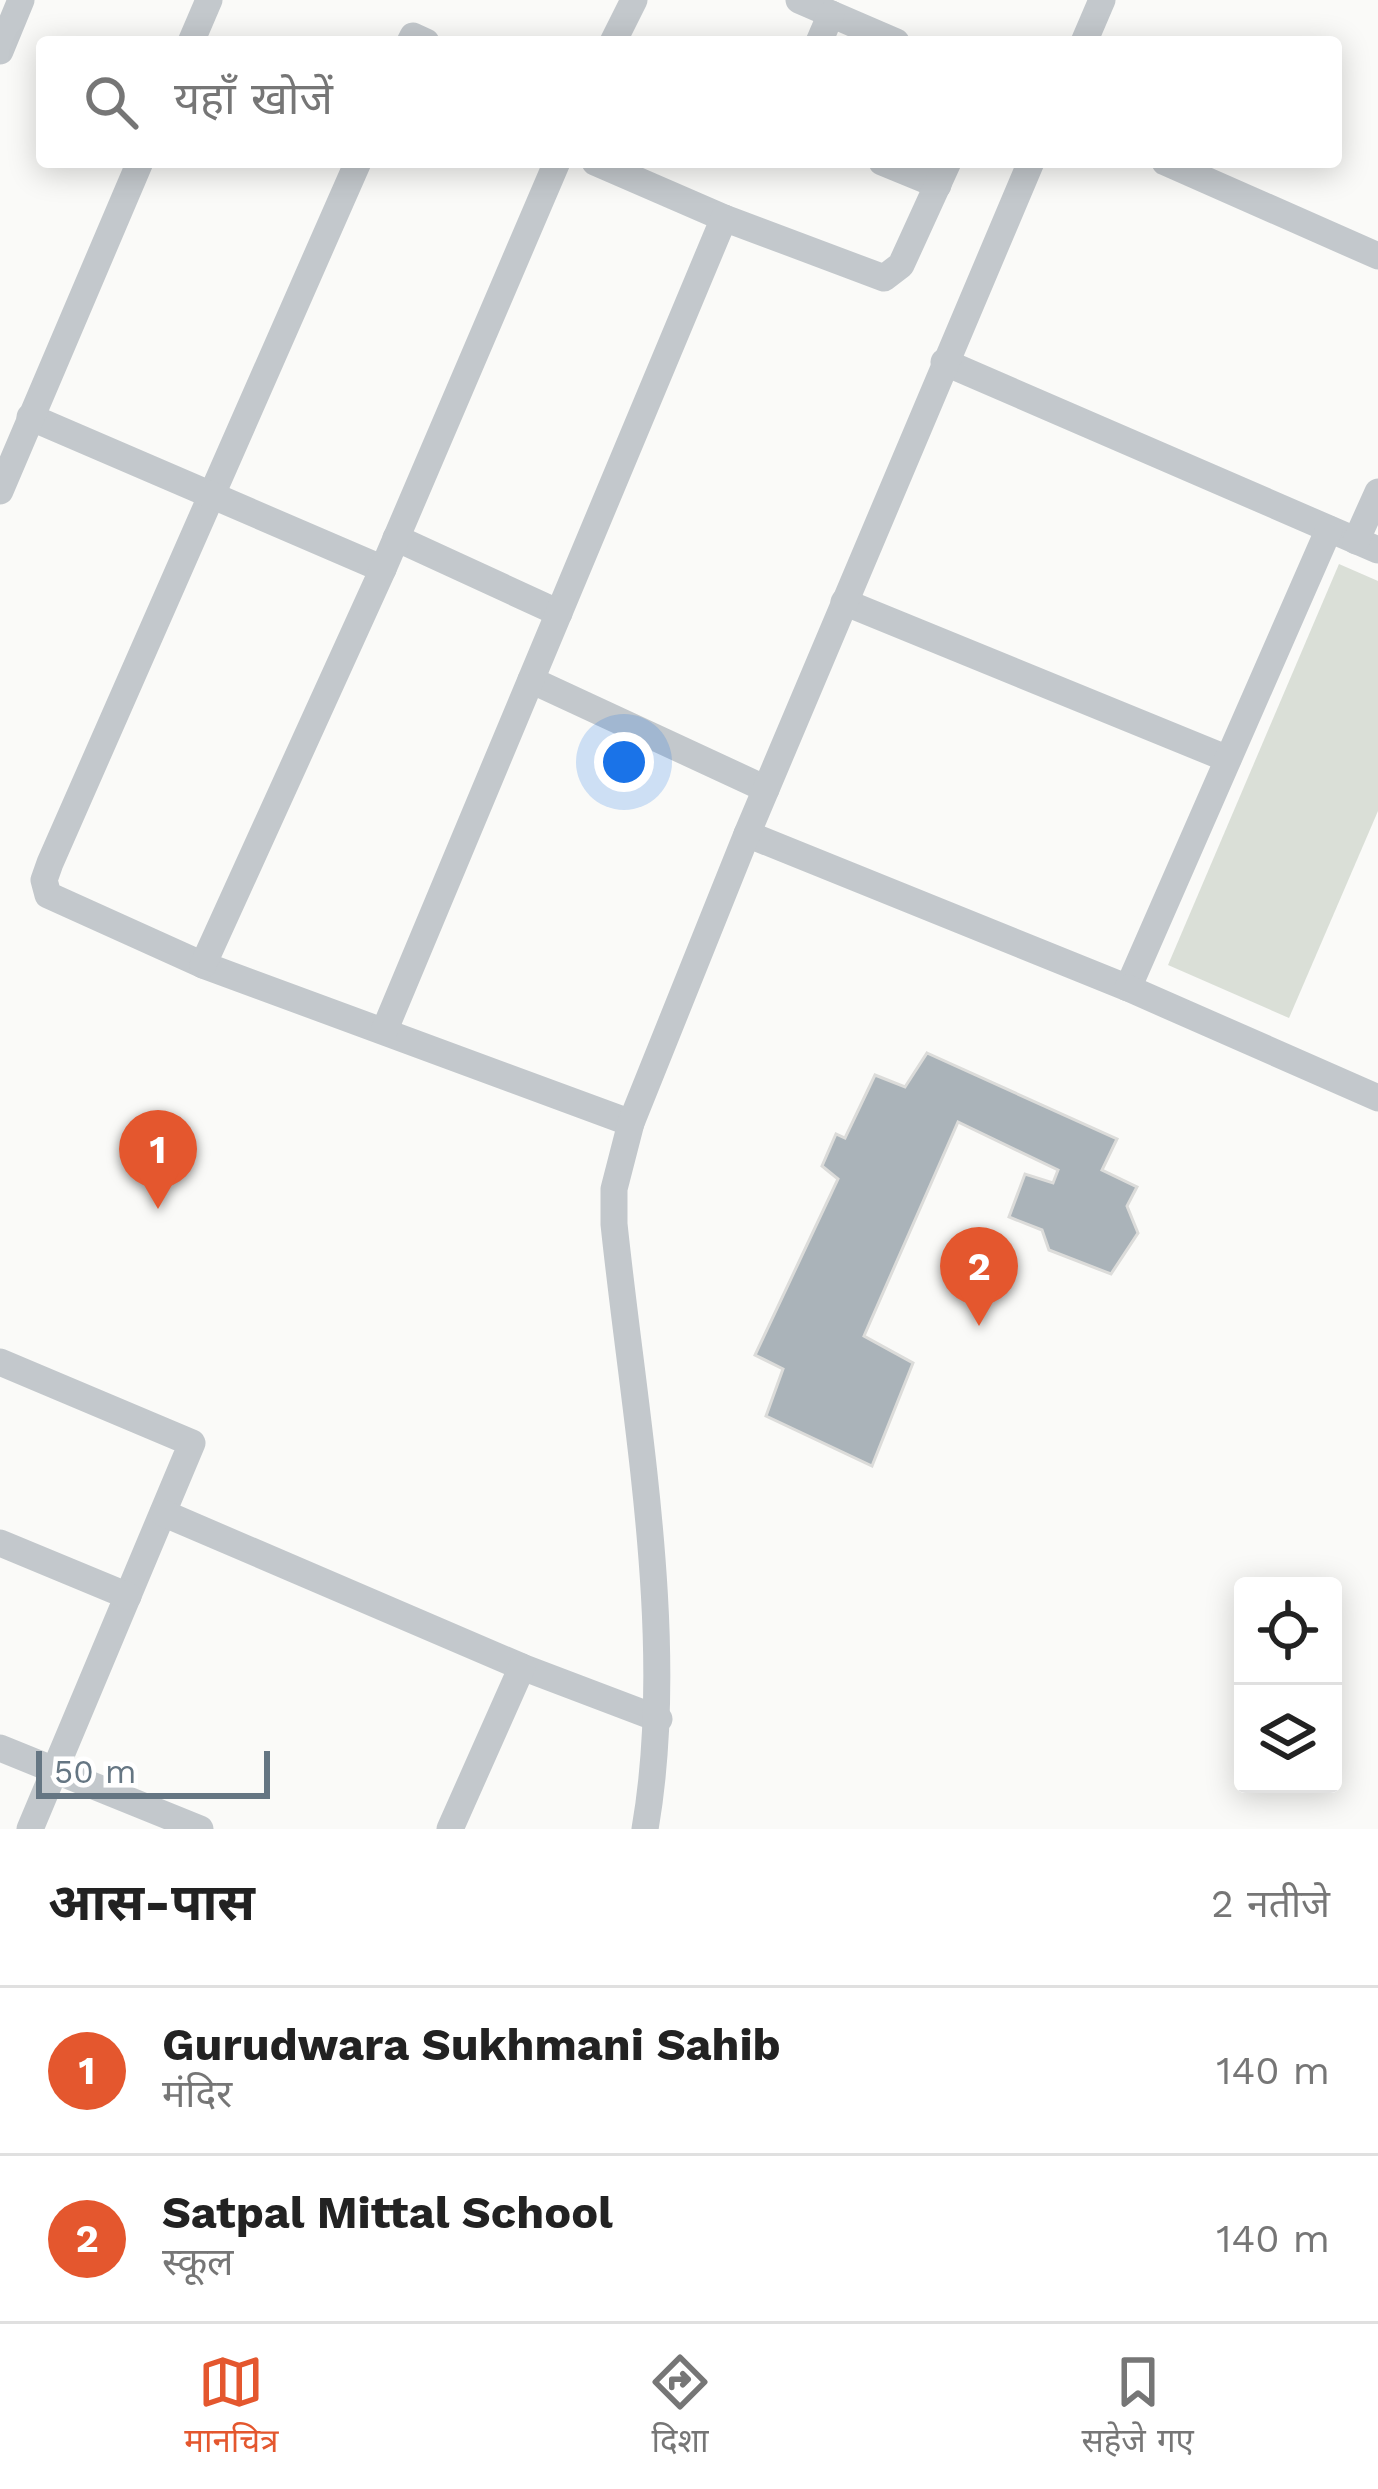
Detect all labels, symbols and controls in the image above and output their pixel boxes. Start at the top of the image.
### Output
search box [36,36,1342,168]
icon: search [78,69,144,135]
text: यहाँ खोजें [174,72,333,125]
your location [594,732,654,792]
pin: 1 [119,1110,197,1209]
pin: 2 [940,1227,1018,1326]
map controls [1234,1577,1342,1793]
button: locate [1234,1577,1342,1685]
button: layers [1234,1685,1342,1793]
scale bar [36,1745,270,1798]
text: 50 m [54,1752,136,1791]
text: आस-पास [48,1873,255,1932]
text: 2 नतीजे [1211,1881,1330,1926]
text: Gurudwara Sukhmani Sahib [162,2018,781,2071]
text: 1 [79,2048,95,2093]
text: 140 m [1216,2048,1330,2093]
text: मंदिर [162,2071,232,2116]
text: Satpal Mittal School [162,2186,613,2239]
text: 2 [75,2216,99,2261]
text: 140 m [1216,2216,1330,2261]
text: स्कूल [162,2239,234,2284]
tab: मानचित्र [184,2349,279,2465]
tab: दिशा [647,2349,713,2465]
tab: सहेजे गए [1081,2349,1194,2465]

